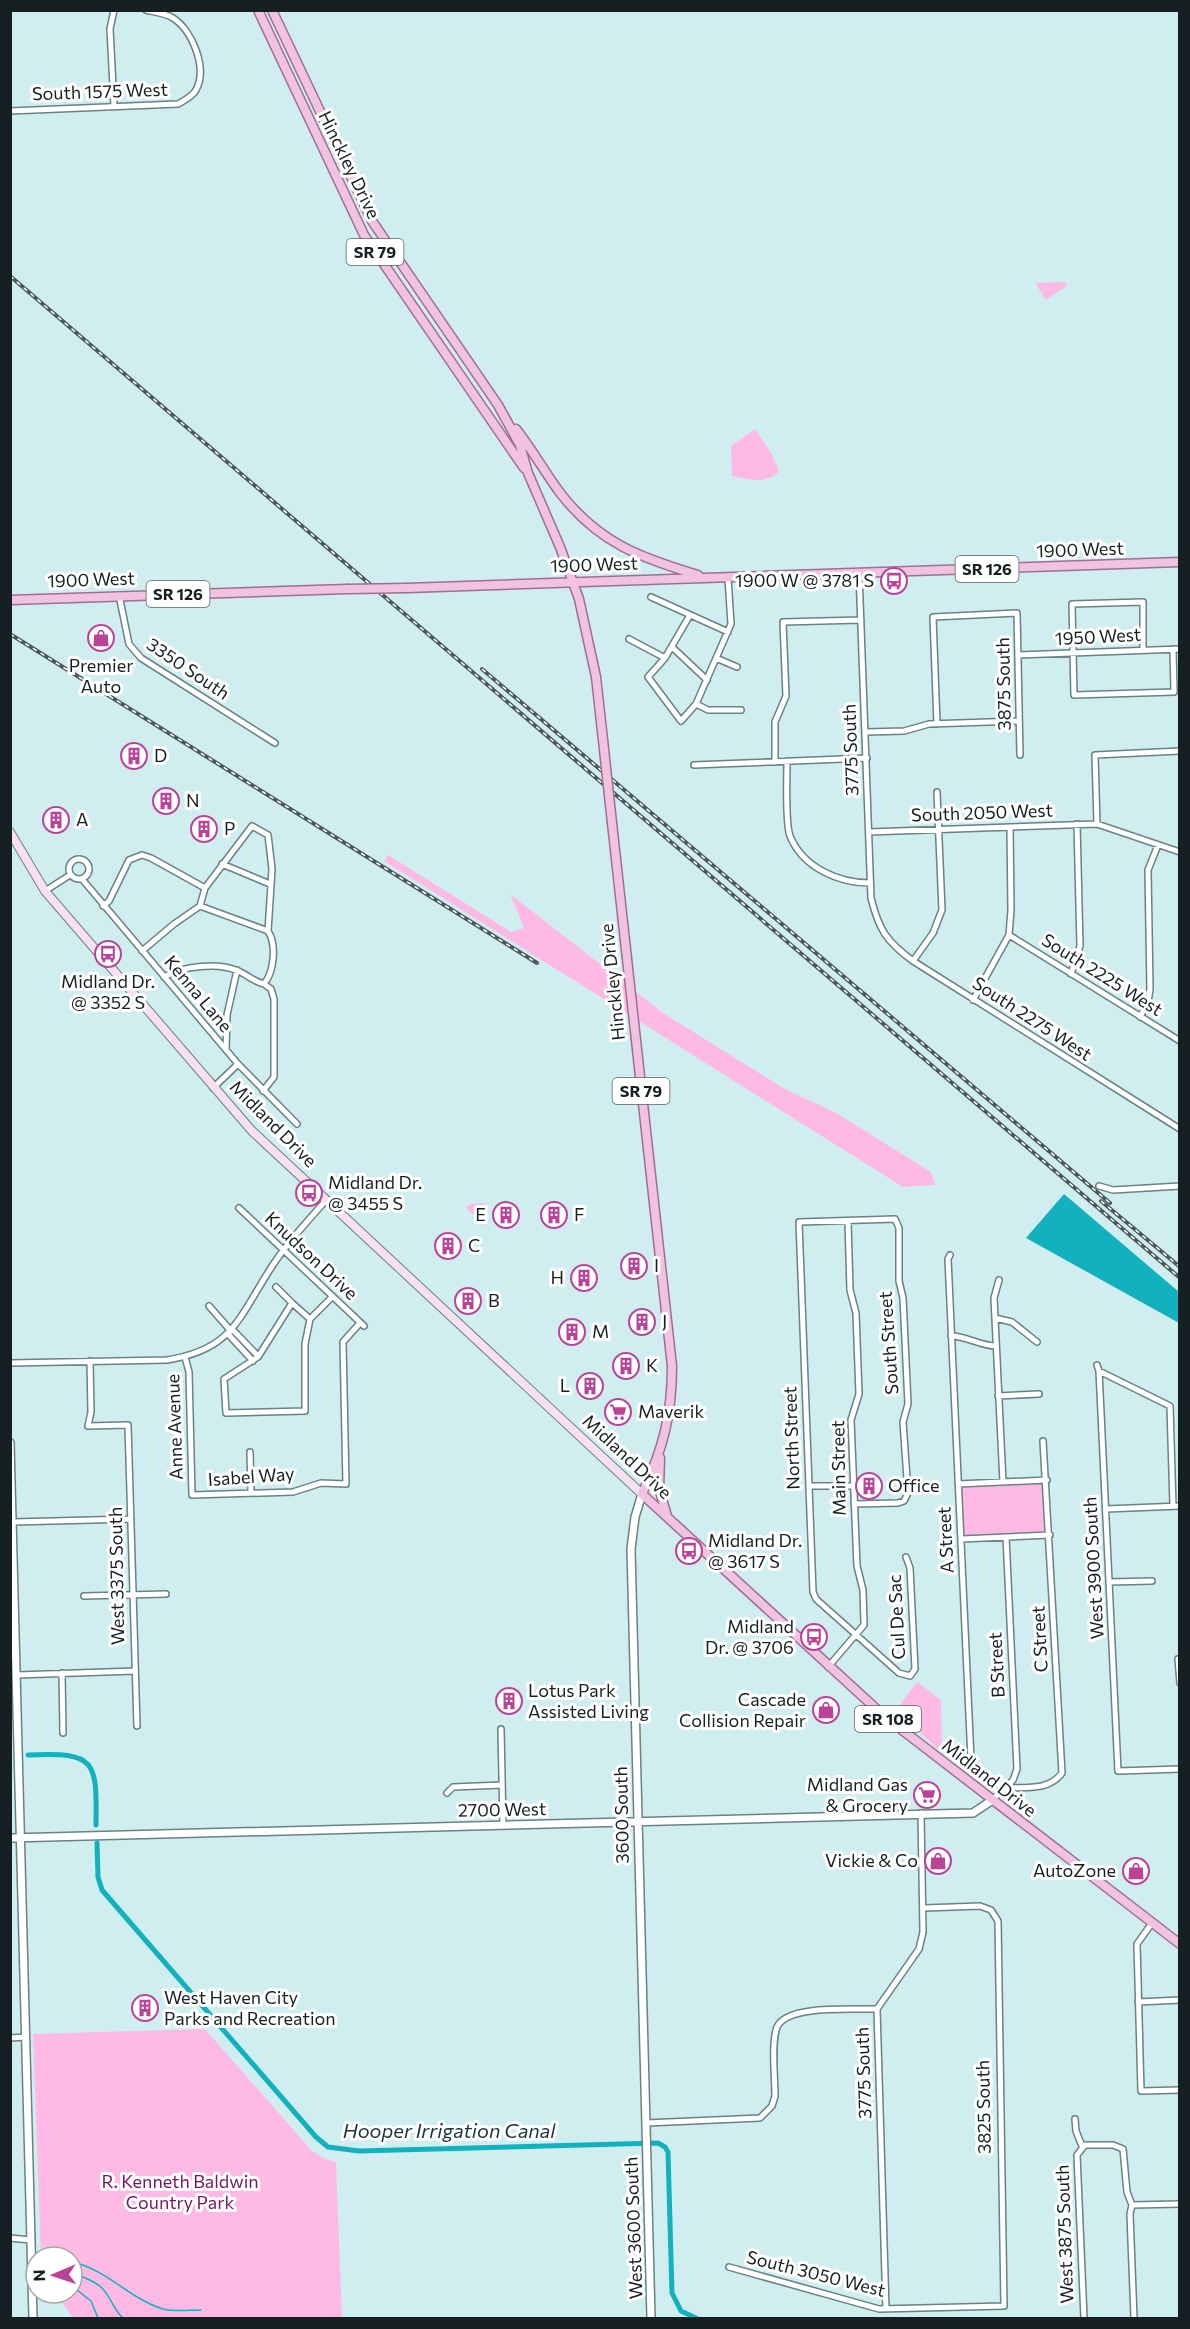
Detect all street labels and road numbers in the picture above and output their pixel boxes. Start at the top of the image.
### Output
street label: South 1575 West [32,78,168,104]
street label: Hinckley Drive [314,107,385,222]
road number: SR 79 [346,239,404,265]
street label: 1900 West [1036,536,1124,562]
street label: 1900 West [550,551,638,577]
road number: SR 126 [956,556,1018,582]
street label: 1900 West [47,566,135,592]
road number: SR 126 [146,581,210,607]
street label: 1950 West [1054,623,1142,649]
street label: 3350 South [143,632,234,704]
street label: 3875 South [991,637,1015,731]
street label: 3775 South [837,704,863,796]
street label: South 2050 West [911,799,1053,825]
street label: Hinckley Drive [595,923,629,1042]
street label: South 2225 West [1038,928,1167,1020]
street label: Kenna Lane [160,950,237,1036]
street label: South 2275 West [969,971,1096,1065]
street label: Midland Drive [226,1075,322,1171]
road number: SR 79 [612,1078,670,1104]
street label: Knudson Drive [261,1207,363,1304]
street label: South Street [873,1291,903,1395]
street label: Anne Avenue [161,1374,187,1480]
street label: North Street [778,1386,804,1490]
street label: Midland Drive [579,1409,677,1503]
street label: Main Street [826,1420,850,1516]
street label: Isabel Way [207,1462,295,1490]
street label: West 3900 South [1078,1496,1108,1640]
street label: A Street [932,1506,958,1574]
street label: West 3375 South [104,1507,128,1645]
street label: Cul De Sac [883,1574,909,1660]
street label: C Street [1026,1605,1052,1673]
street label: B Street [983,1632,1009,1699]
road number: SR 108 [855,1706,921,1732]
street label: Midland Drive [938,1733,1041,1821]
street label: 3600 South [609,1766,633,1864]
street label: 2700 West [458,1797,546,1821]
street label: 3775 South [850,2027,876,2119]
street label: 3825 South [971,2060,995,2154]
street label: West 3600 South [620,2156,646,2300]
street label: West 3875 South [1051,2164,1077,2304]
street label: South 3050 West [745,2245,888,2301]

